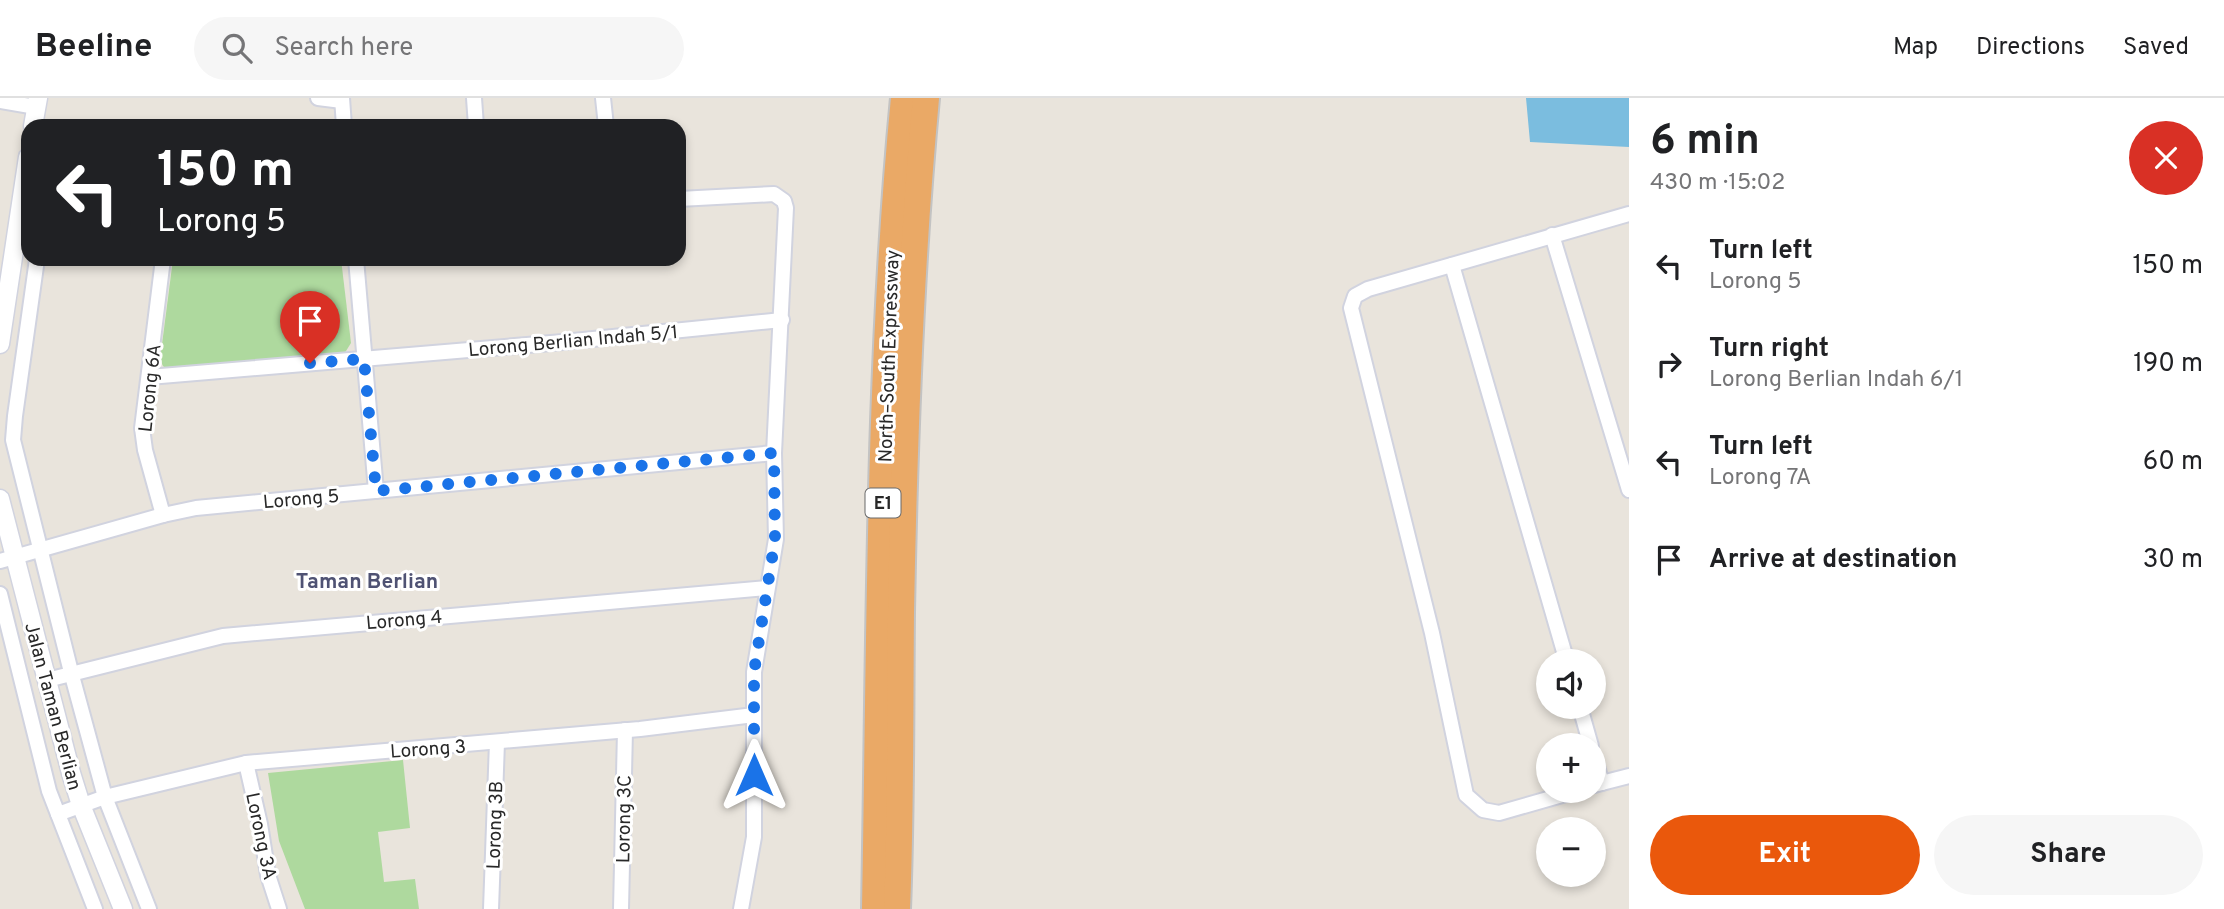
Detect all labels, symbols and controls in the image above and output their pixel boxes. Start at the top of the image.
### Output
search box [194,17,684,80]
text: Beeline [35,27,152,69]
icon: search [218,29,256,67]
text: Search here [274,32,413,65]
text: Map [1893,33,1938,63]
text: Directions [1976,33,2085,63]
text: Saved [2123,33,2189,63]
text: 6 min [1650,116,1760,169]
button: close [2129,121,2203,195]
text: 150 m [157,142,294,204]
icon: left [42,147,133,238]
text: 430 m · 15:02 [1650,169,1785,198]
text: Lorong 5 [157,203,286,243]
text: Turn left [1709,235,1813,268]
icon: left [1650,247,1688,285]
street label: North–South Expressway [874,249,906,463]
text: 150 m [2132,250,2203,283]
text: Lorong 5 [1709,268,1802,297]
pin [280,291,340,363]
icon: arrive [291,302,329,340]
street label: Lorong Berlian Indah 5/1 [467,321,679,363]
text: Turn right [1709,333,1829,366]
street label: Lorong 6A [134,343,168,434]
icon: right [1650,345,1688,383]
text: 190 m [2133,348,2203,381]
text: Lorong Berlian Indah 6/1 [1709,366,1963,395]
text: Turn left [1709,431,1813,464]
icon: left [1650,443,1688,481]
text: 60 m [2143,446,2203,479]
text: Lorong 7A [1709,464,1811,493]
street label: Lorong 5 [262,485,340,515]
road number: E1 [866,488,900,517]
icon: arrive [1650,541,1688,579]
text: Arrive at destination [1709,544,1957,577]
text: 30 m [2143,544,2203,577]
district label: Taman Berlian [296,569,438,596]
street label: Lorong 4 [365,606,443,636]
street label: Jalan Taman Berlian [18,620,86,793]
map controls [1536,649,1606,887]
button: sound [1536,649,1606,719]
button: + [1536,733,1606,803]
street label: Lorong 3 [389,735,467,765]
position arrow [717,738,791,812]
street label: Lorong 3C [612,775,638,863]
street label: Lorong 3B [482,780,510,870]
street label: Lorong 3A [239,790,281,882]
button: Exit [1650,815,1920,895]
button: Share [1934,815,2203,895]
button: − [1536,817,1606,887]

